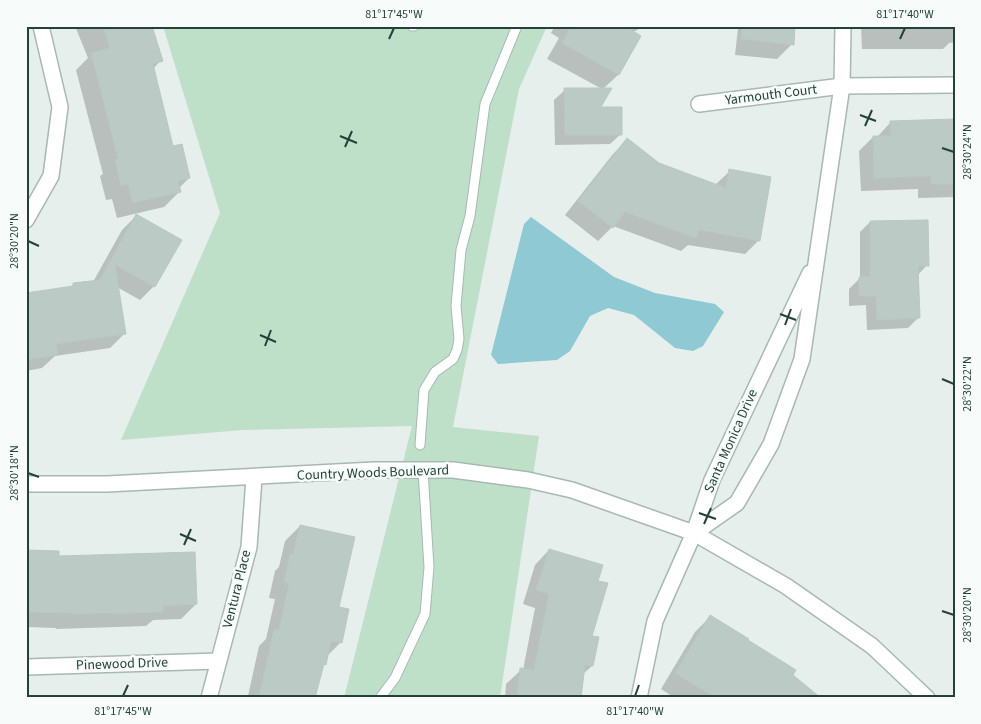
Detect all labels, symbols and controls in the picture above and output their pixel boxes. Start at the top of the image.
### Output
text: 81°17'45"W [365,6,423,23]
text: 81°17'40"W [876,6,934,23]
street label: Yarmouth Court [723,79,818,111]
text: 28°30'24"N [959,124,976,180]
text: 28°30'20"N [6,213,23,269]
text: 28°30'22"N [959,356,976,412]
street label: Santa Monica Drive [699,386,763,496]
text: 28°30'18"N [6,445,23,501]
street label: Country Woods Boulevard [296,460,450,486]
street label: Ventura Place [218,548,256,630]
text: 28°30'20"N [959,587,976,643]
street label: Pinewood Drive [76,652,168,676]
text: 81°17'45"W [94,703,152,720]
text: 81°17'40"W [606,703,664,720]

